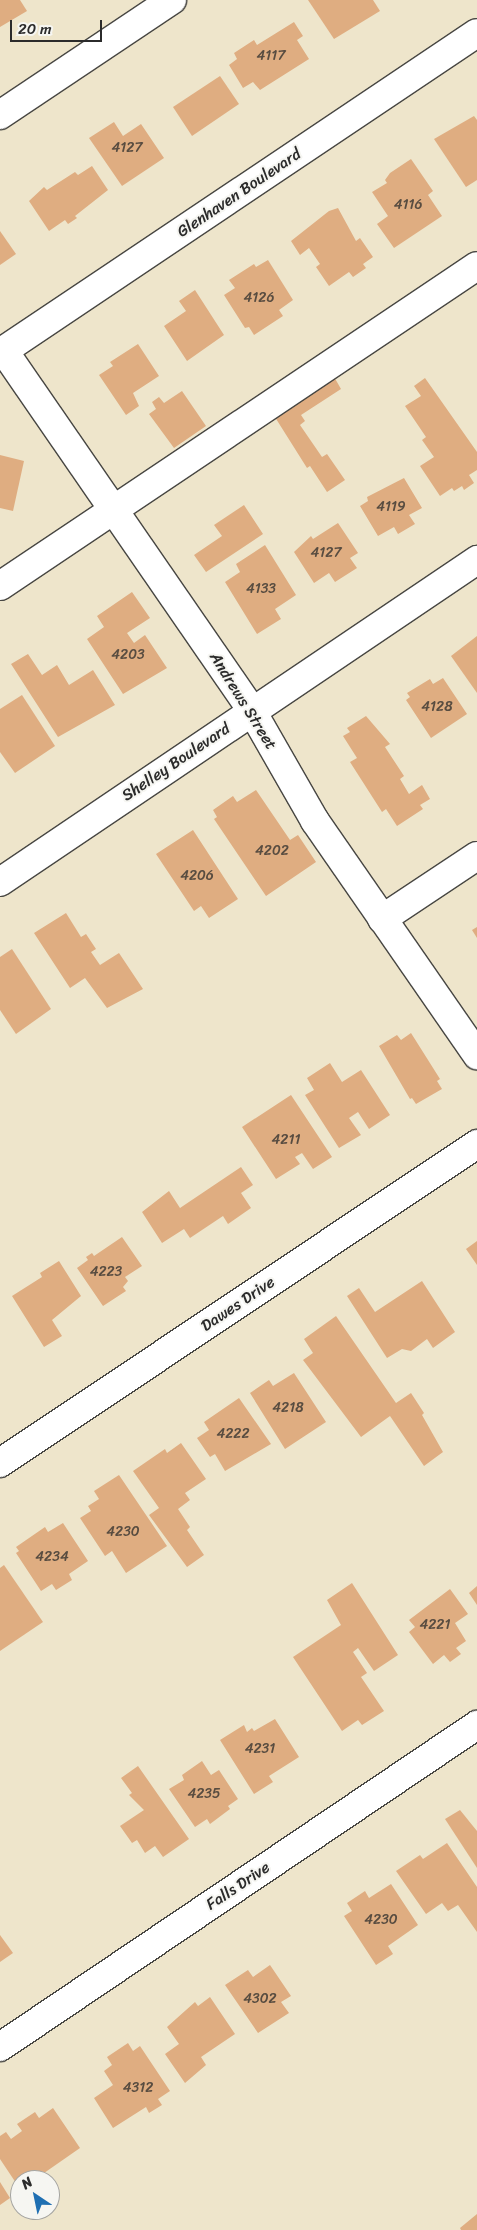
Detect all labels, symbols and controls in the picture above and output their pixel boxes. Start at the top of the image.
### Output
scale bar [12,10,105,42]
text: 20 m [18,16,52,42]
house number: 4117 [257,48,285,64]
house number: 4127 [112,140,142,156]
street label: Glenhaven Boulevard [173,144,305,242]
house number: 4116 [394,197,422,213]
house number: 4126 [244,290,274,306]
house number: 4119 [376,499,406,515]
house number: 4127 [311,545,341,561]
house number: 4133 [246,581,276,597]
house number: 4203 [111,647,145,663]
street label: Andrews Street [205,649,281,753]
house number: 4128 [421,699,453,715]
street label: Shelley Boulevard [118,719,234,805]
house number: 4202 [255,843,289,859]
house number: 4206 [180,868,214,884]
house number: 4211 [272,1132,300,1148]
house number: 4223 [90,1264,122,1280]
street label: Dawes Drive [198,1272,278,1336]
house number: 4218 [272,1400,304,1416]
house number: 4222 [217,1426,249,1442]
house number: 4230 [106,1524,140,1540]
house number: 4234 [35,1549,69,1565]
house number: 4221 [420,1617,450,1633]
house number: 4231 [245,1741,275,1757]
house number: 4235 [187,1786,221,1802]
street label: Falls Drive [202,1858,274,1914]
house number: 4230 [364,1912,398,1928]
house number: 4302 [243,1991,277,2007]
house number: 4312 [123,2080,153,2096]
north arrow [10,2170,60,2220]
text: N [16,2170,38,2196]

